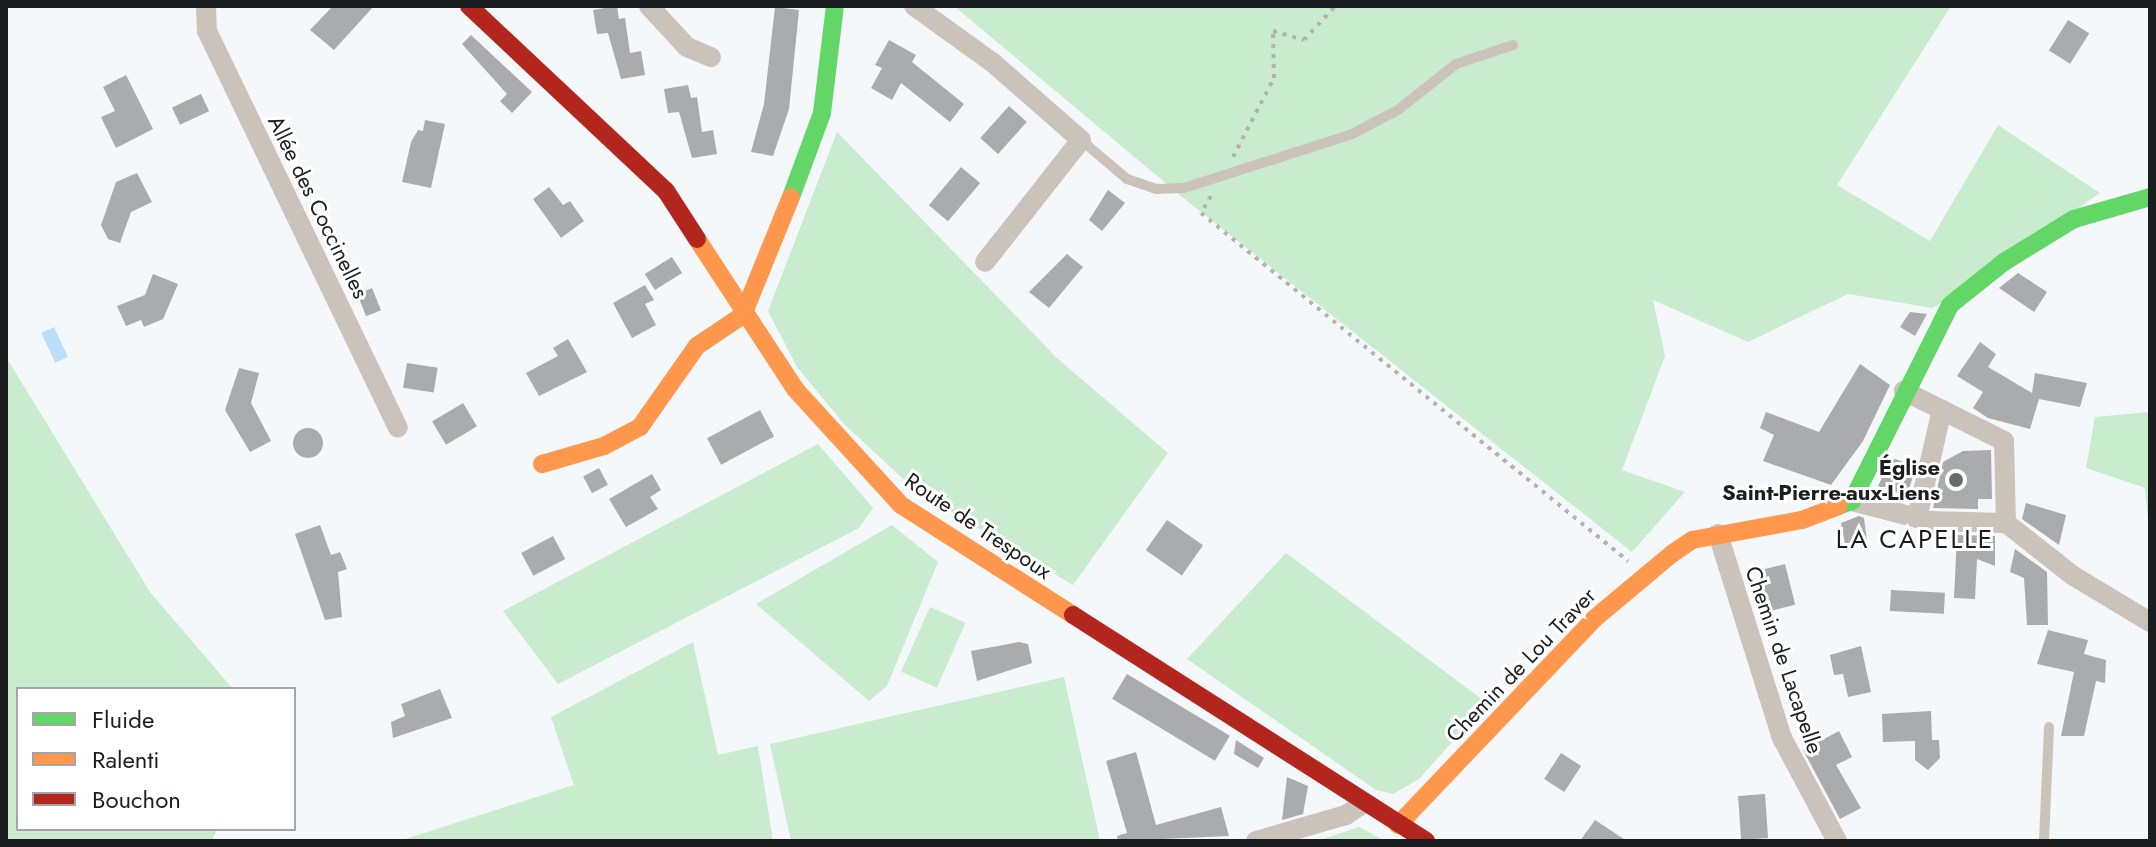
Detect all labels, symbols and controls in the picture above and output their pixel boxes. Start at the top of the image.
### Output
street label: Allée des Coccinelles [262,111,374,303]
place label: Église Saint-Pierre-aux-Liens [1722,454,1940,506]
street label: Route de Trespoux [900,467,1056,585]
marker: Église Saint-Pierre-aux-Liens [1947,471,1965,489]
district label: LA CAPELLE [1836,524,1994,556]
street label: Chemin de Lacapelle [1740,563,1828,757]
street label: Chemin de Lou Traver [1441,582,1601,748]
legend [16,687,296,831]
text: Fluide [92,702,154,737]
text: Ralenti [92,742,159,777]
text: Bouchon [92,782,181,817]

